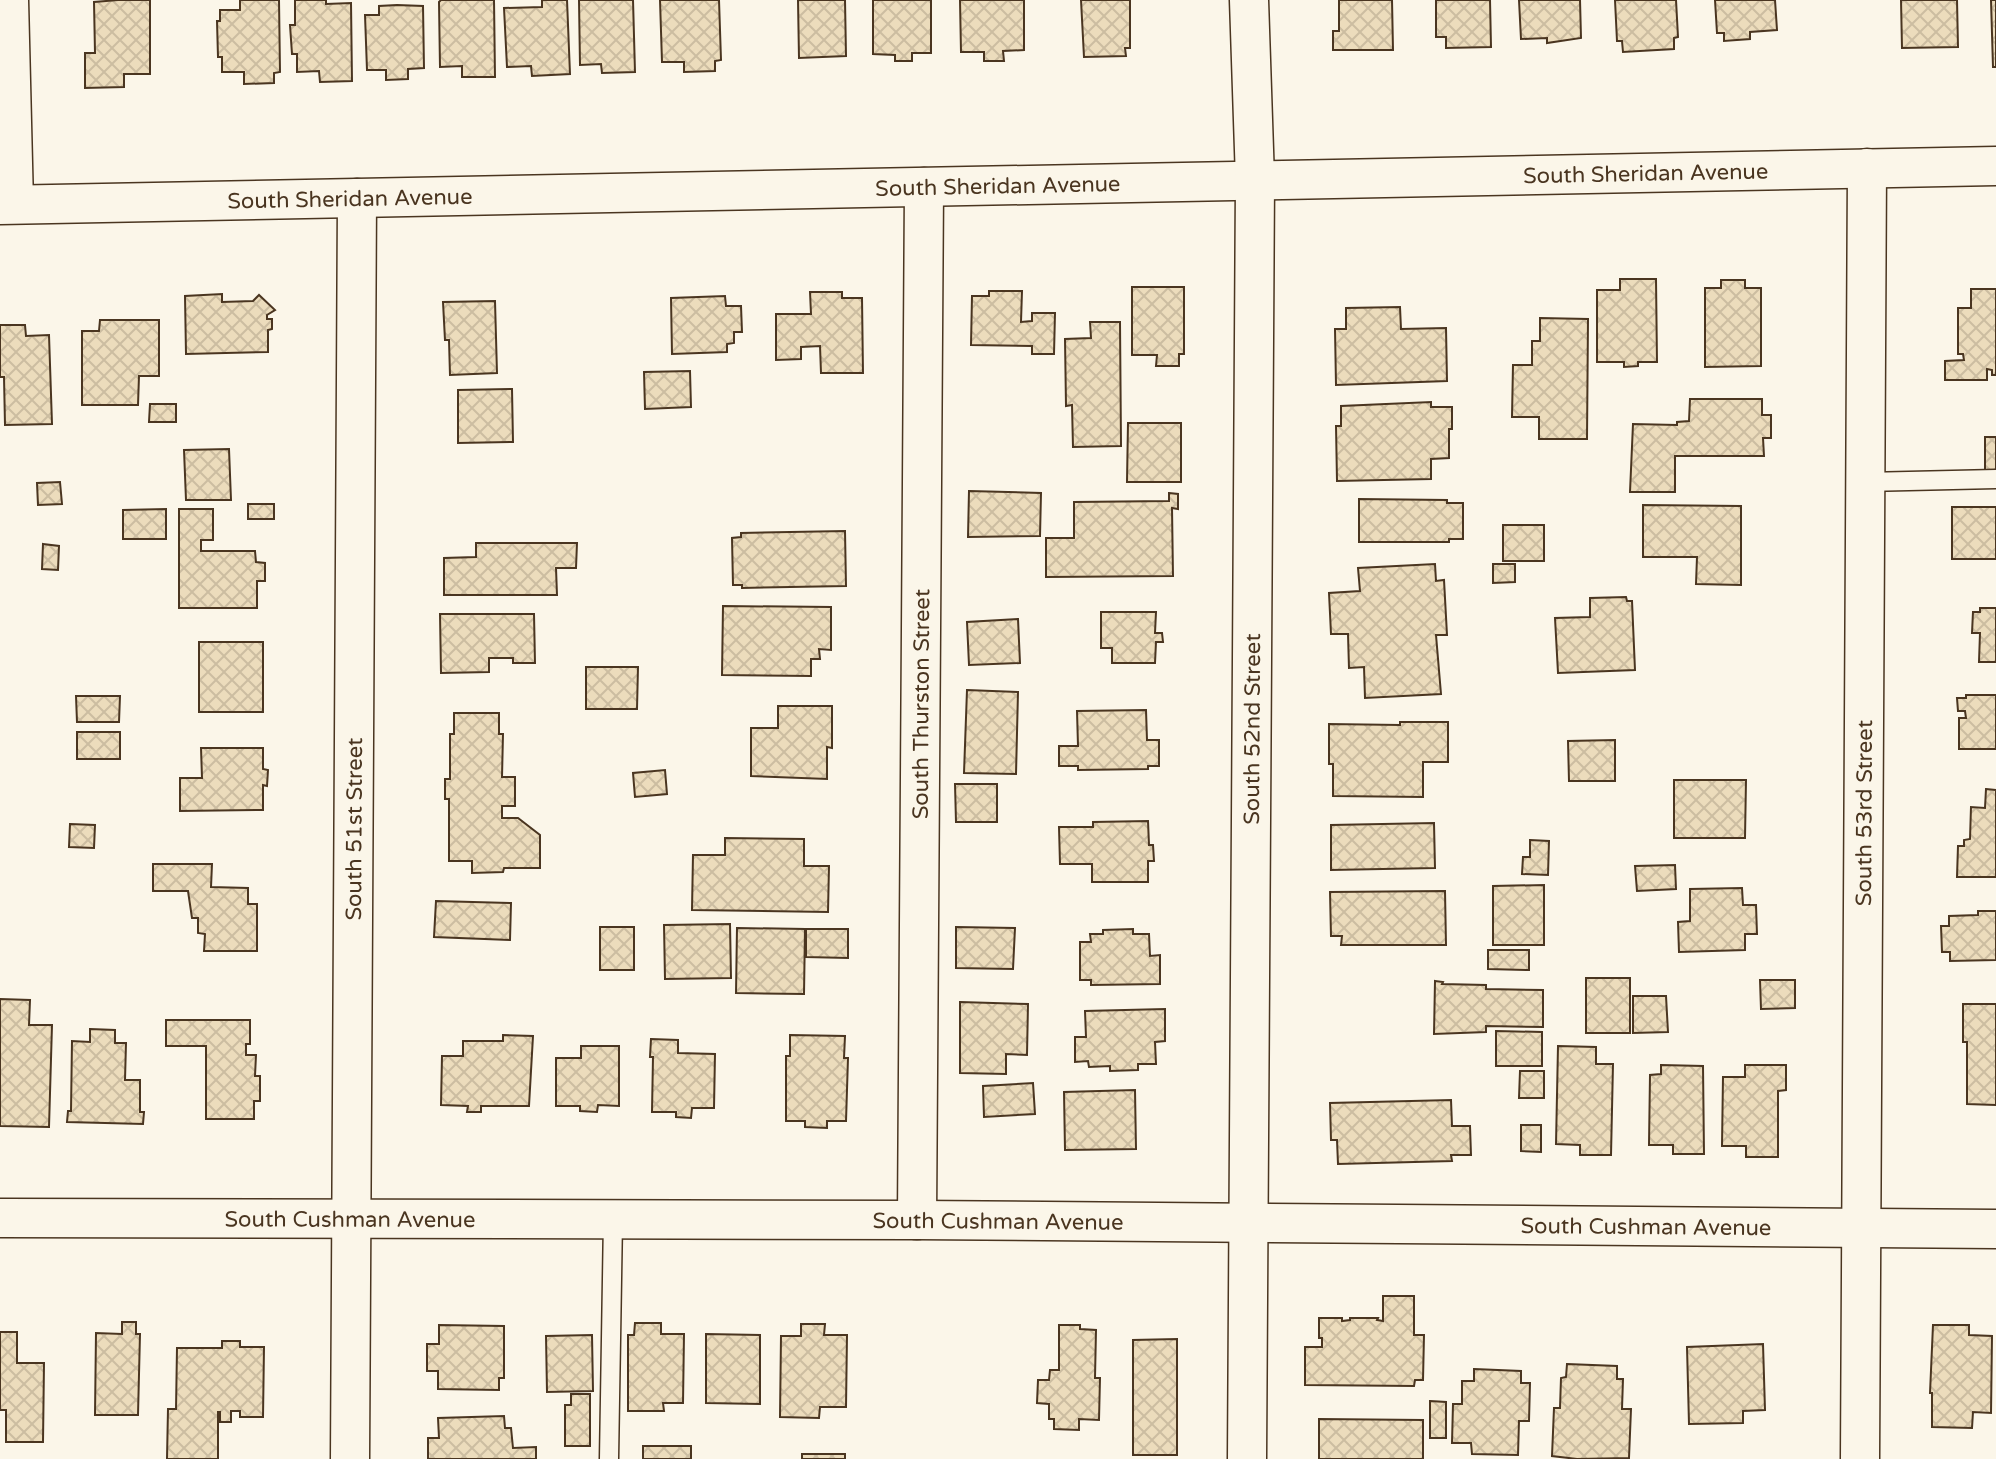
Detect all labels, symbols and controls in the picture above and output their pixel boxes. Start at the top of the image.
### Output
street label: South Sheridan Avenue [1523,158,1769,189]
street label: South Sheridan Avenue [875,171,1121,202]
street label: South Sheridan Avenue [227,184,473,215]
street label: South Thurston Street [908,589,935,819]
street label: South 52nd Street [1239,633,1266,825]
street label: South 53rd Street [1851,720,1878,906]
street label: South 51st Street [341,737,368,921]
street label: South Cushman Avenue [225,1206,475,1233]
street label: South Cushman Avenue [873,1208,1124,1236]
street label: South Cushman Avenue [1520,1213,1771,1241]

